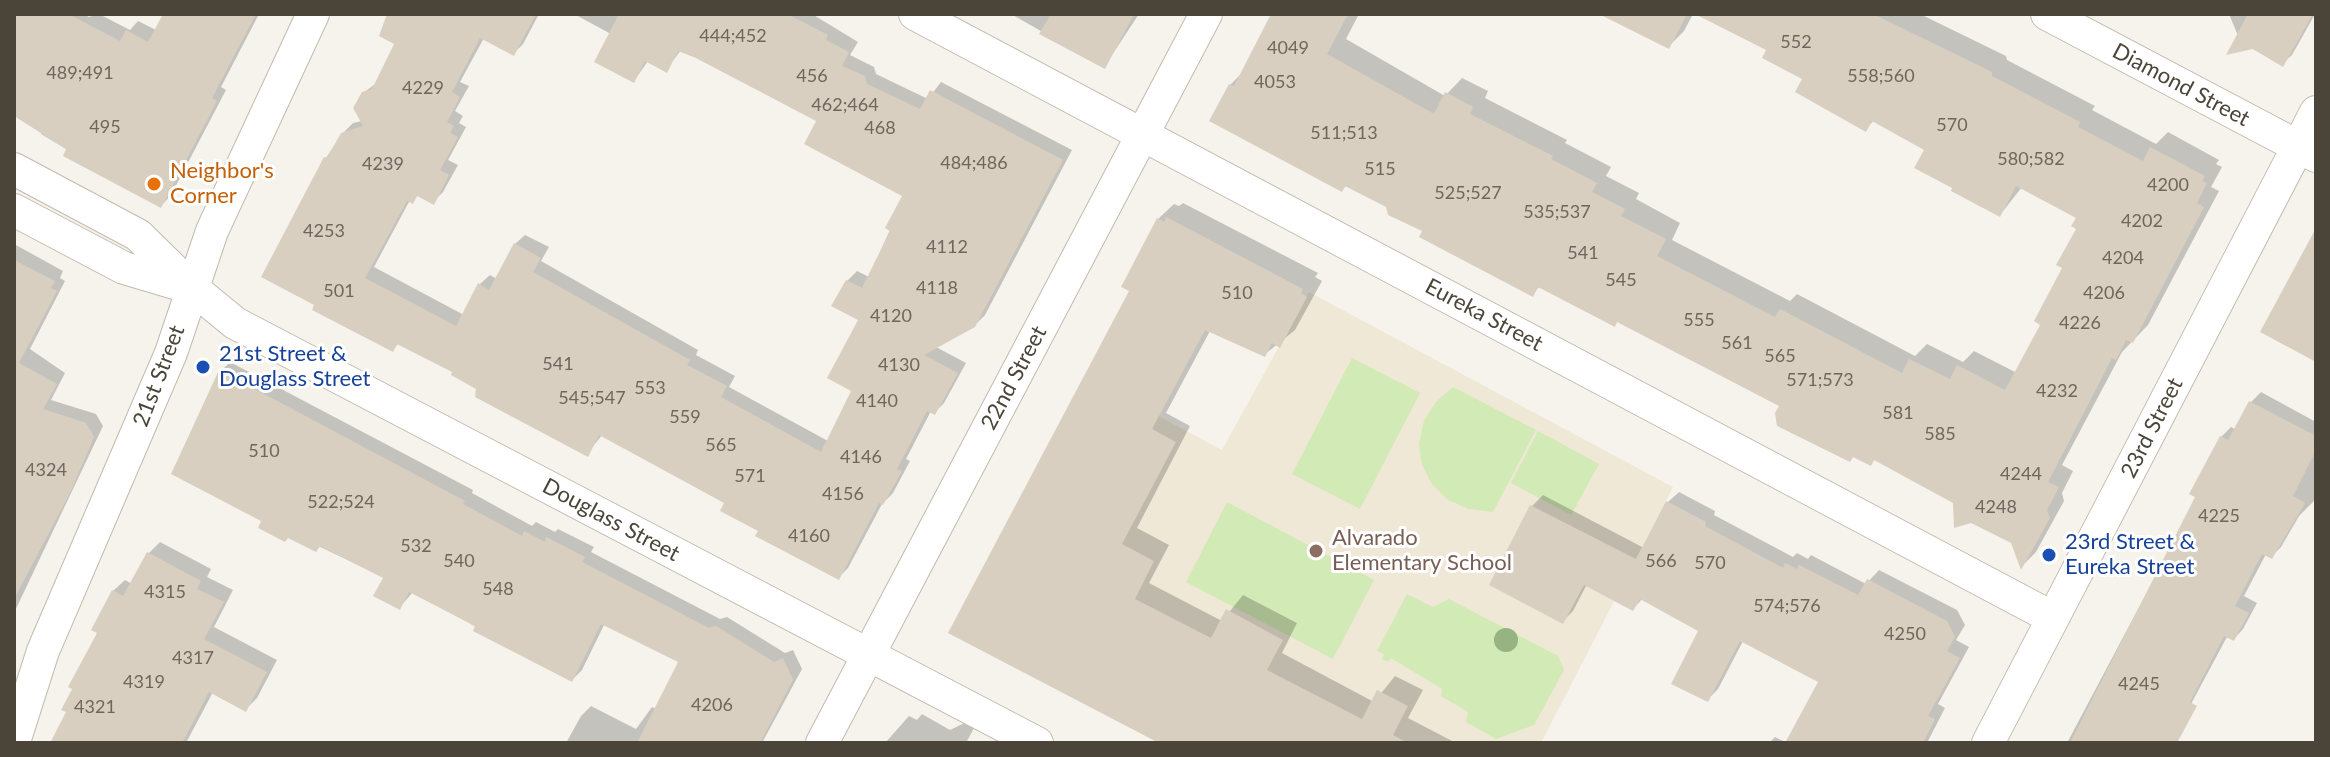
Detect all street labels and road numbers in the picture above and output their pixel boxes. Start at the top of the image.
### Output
street label: Diamond Street [2108,38,2254,132]
street label: Eureka Street [1421,273,1547,357]
street label: 21st Street [128,322,190,430]
street label: 22nd Street [976,322,1052,434]
street label: 23rd Street [2116,373,2188,483]
street label: Douglass Street [538,473,684,567]

